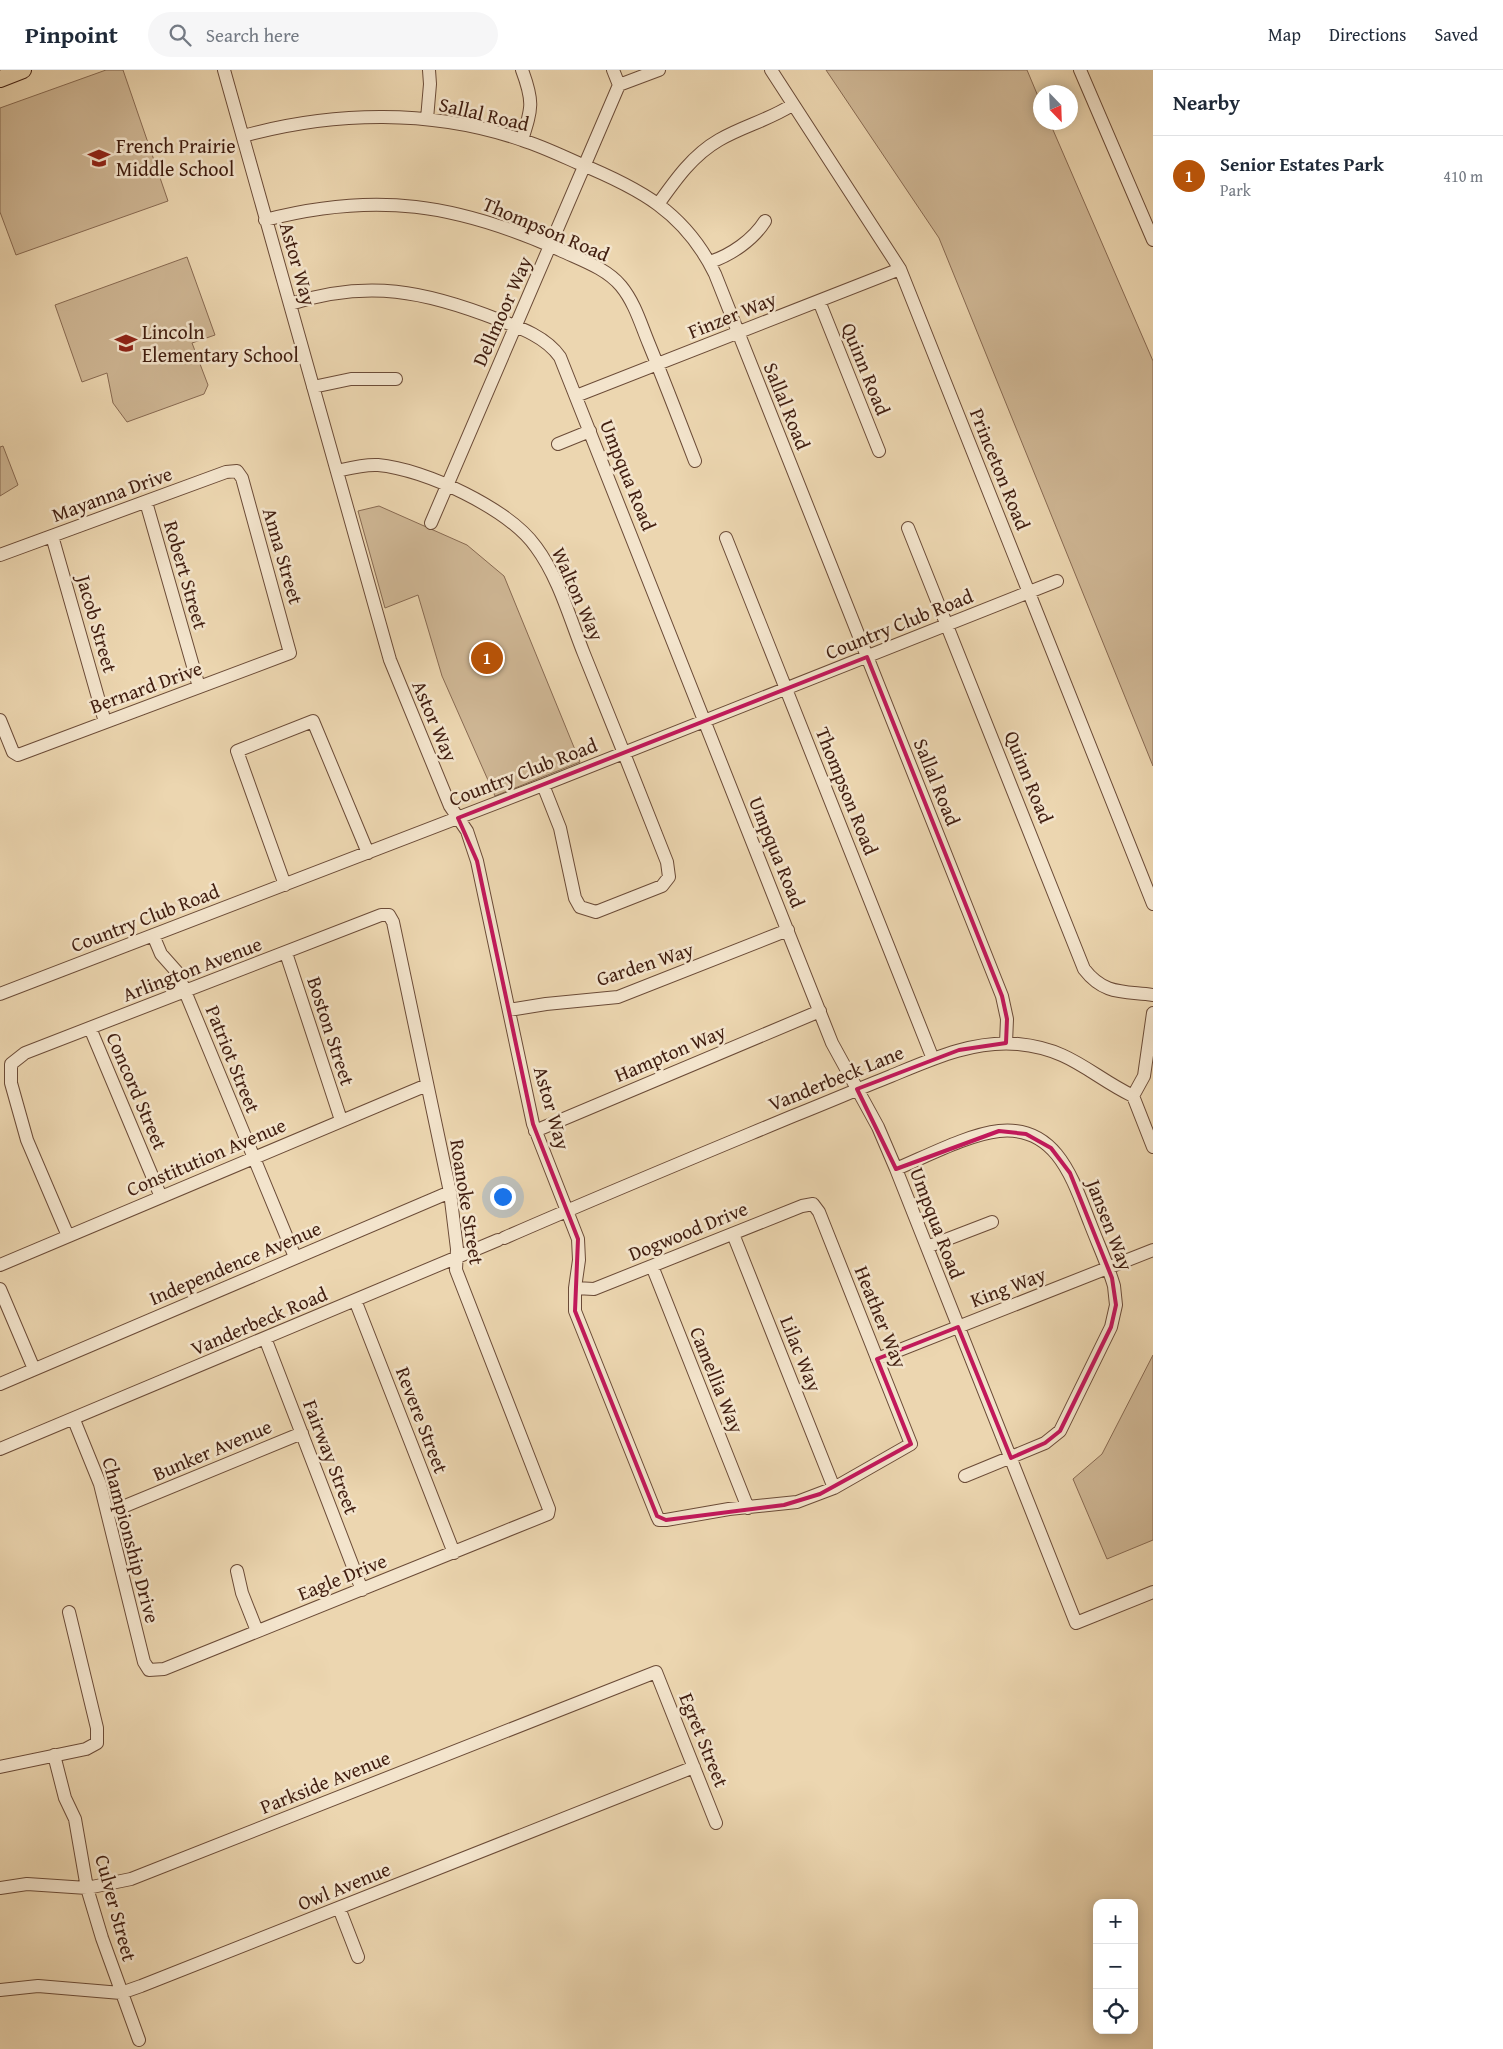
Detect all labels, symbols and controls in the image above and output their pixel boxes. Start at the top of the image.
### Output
search box [148,12,498,57]
text: Pinpoint [25,17,118,52]
icon: search [166,21,194,49]
text: Search here [206,21,299,49]
text: Map [1268,21,1301,48]
text: Directions [1329,21,1406,48]
text: Saved [1434,21,1478,48]
north arrow [1033,85,1078,130]
text: Nearby [1173,87,1240,118]
street label: Sallal Road [436,89,532,138]
place label: French Prairie Middle School [116,131,236,183]
school or university icon: French Prairie Middle School [86,145,112,171]
text: Senior Estates Park [1220,150,1384,178]
text: 1 [1185,164,1193,188]
text: 410 m [1443,164,1483,188]
text: Park [1220,178,1251,202]
street label: Thompson Road [478,189,614,268]
street label: Astor Way [273,219,324,309]
street label: Dellmoor Way [464,251,539,371]
street label: Finzer Way [683,284,780,345]
place label: Lincoln Elementary School [142,317,299,369]
street label: Quinn Road [835,318,898,420]
school or university icon: Lincoln Elementary School [113,330,139,356]
street label: Sallal Road [757,358,818,454]
street label: Princeton Road [963,404,1038,534]
street label: Umpqua Road [593,415,664,535]
street label: Mayanna Drive [48,458,176,529]
street label: Anna Street [256,504,311,607]
street label: Robert Street [157,517,216,633]
street label: Walton Way [545,542,612,645]
street label: Jacob Street [69,569,125,676]
street label: Country Club Road [821,581,977,666]
pin: 1 [471,639,503,677]
street label: Bernard Drive [86,653,206,720]
street label: Astor Way [405,676,466,766]
street label: Thompson Road [809,723,886,859]
street label: Quinn Road [998,726,1061,828]
street label: Country Club Road [444,730,601,813]
street label: Sallal Road [907,734,968,830]
street label: Umpqua Road [742,792,813,912]
street label: Country Club Road [66,876,223,959]
street label: Arlington Avenue [118,929,266,1008]
street label: Garden Way [593,934,697,993]
street label: Boston Street [300,973,363,1089]
street label: Patriot Street [199,1001,268,1117]
street label: Hampton Way [610,1016,730,1089]
street label: Concord Street [100,1028,175,1154]
street label: Vanderbeck Lane [764,1037,908,1118]
street label: Astor Way [527,1063,578,1153]
street label: Constitution Avenue [122,1110,290,1203]
street label: Roanoke Street [443,1137,492,1267]
street label: Umpqua Road [903,1163,972,1283]
street label: Jansen Way [1079,1172,1141,1275]
your location [490,1184,516,1210]
street label: Dogwood Drive [624,1193,752,1268]
street label: Independence Avenue [144,1213,325,1312]
street label: King Way [966,1259,1050,1314]
street label: Heather Way [848,1261,915,1372]
street label: Vanderbeck Road [186,1279,332,1362]
street label: Lilac Way [773,1312,830,1396]
street label: Camellia Way [683,1322,752,1437]
street label: Revere Street [389,1362,456,1477]
street label: Fairway Street [296,1395,367,1518]
street label: Bunker Avenue [148,1411,276,1488]
street label: Championship Drive [95,1454,168,1626]
street label: Eagle Drive [293,1546,391,1608]
street label: Egret Street [672,1688,737,1791]
street label: Parkside Avenue [255,1742,394,1821]
street label: Culver Street [88,1851,145,1964]
street label: Owl Avenue [293,1854,395,1917]
map controls [1093,1899,1138,2034]
button: + [1093,1899,1138,1944]
button: − [1093,1944,1138,1989]
button: locate [1093,1989,1138,2034]

